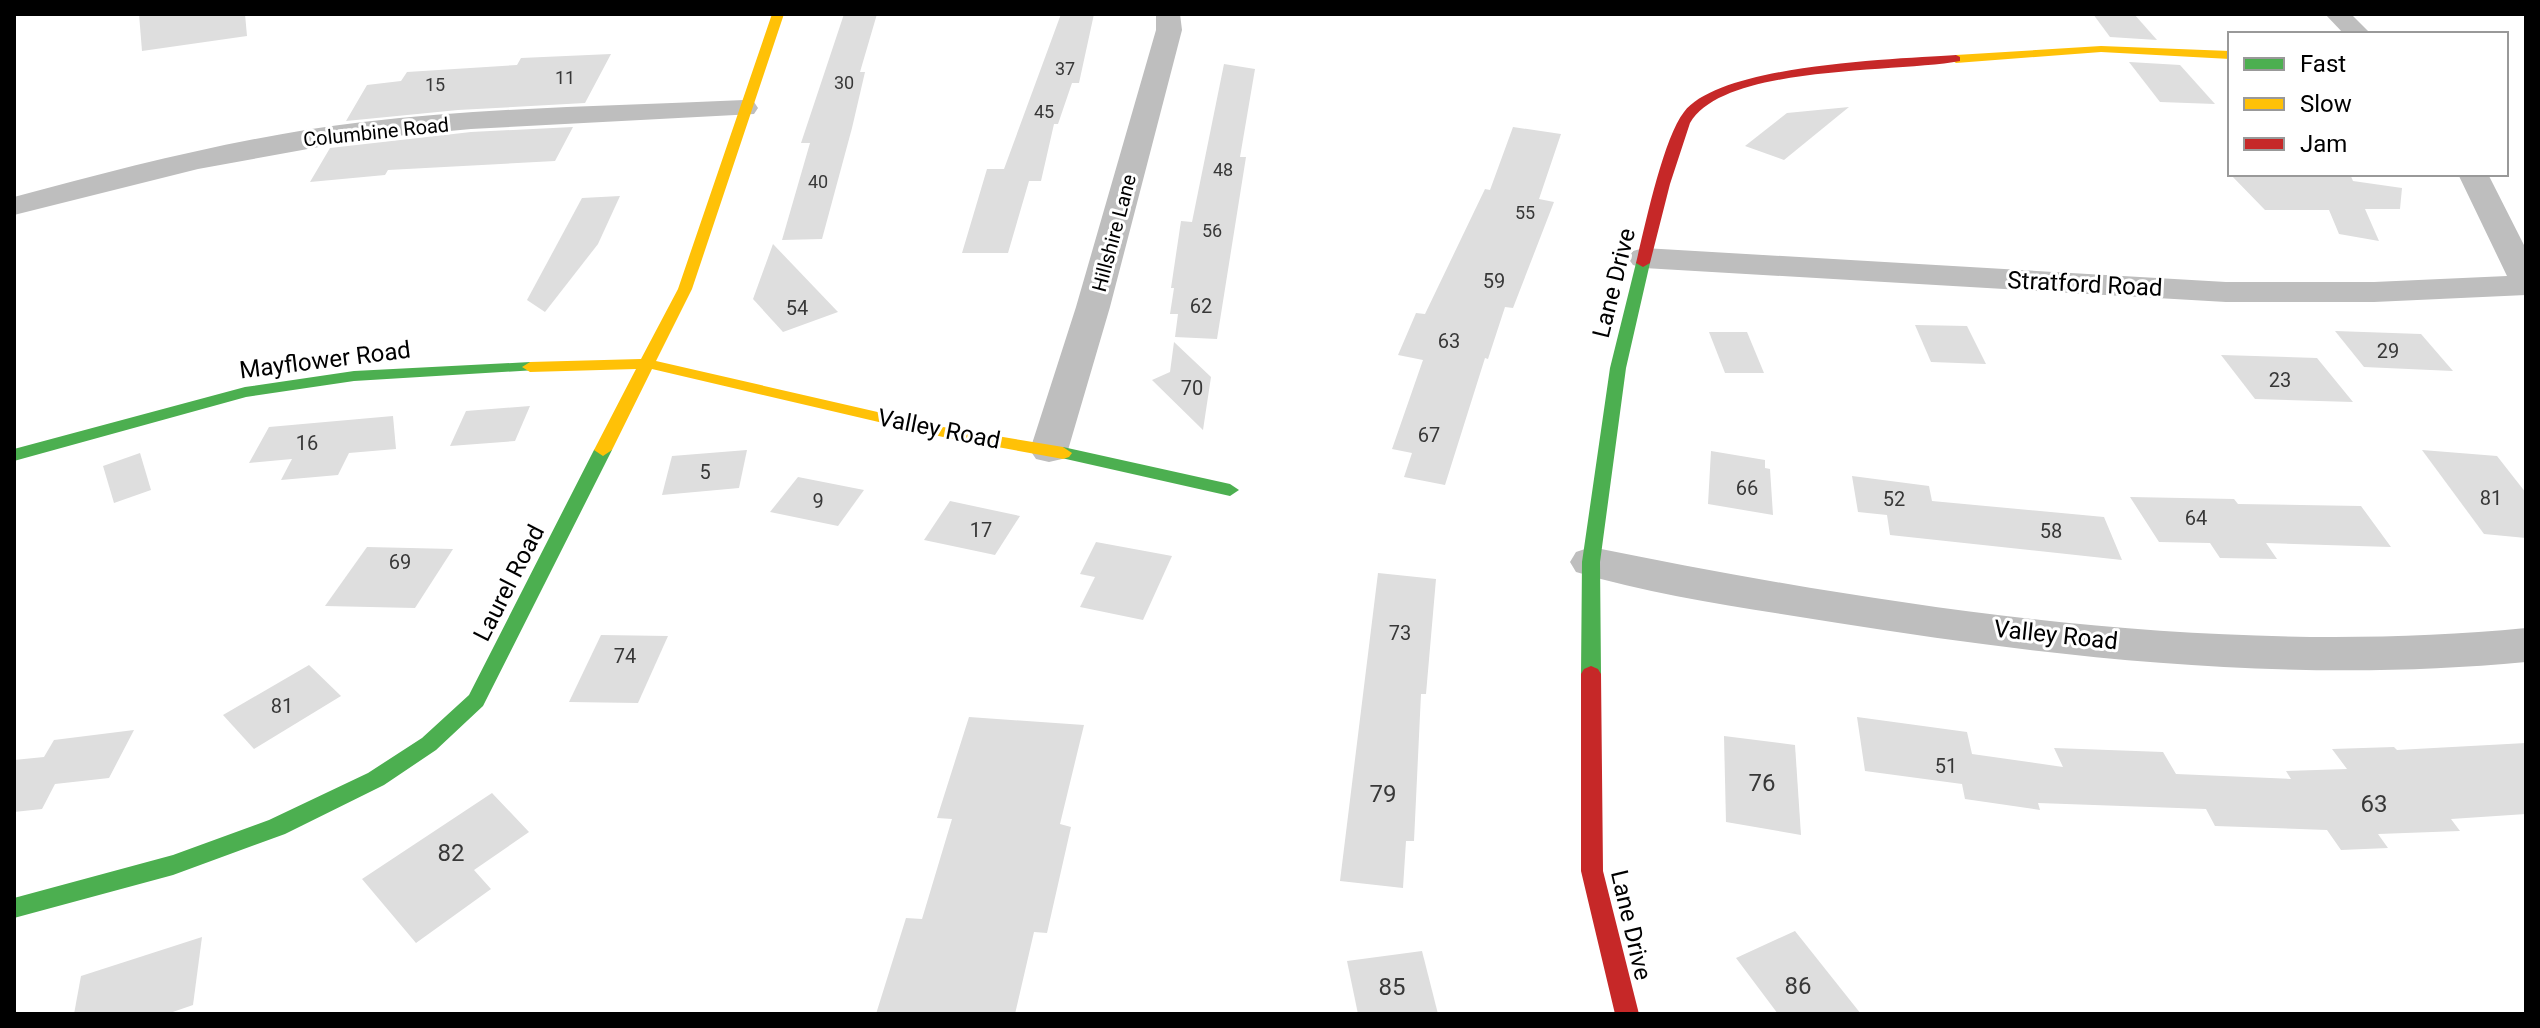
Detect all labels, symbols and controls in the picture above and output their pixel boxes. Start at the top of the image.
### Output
legend [2228,32,2508,176]
text: Fast [2300,50,2346,78]
house number: 37 [1055,58,1075,79]
house number: 11 [555,67,575,88]
house number: 30 [834,72,854,93]
house number: 15 [425,74,445,95]
text: Slow [2300,90,2352,118]
house number: 45 [1034,101,1054,122]
street label: Columbine Road [302,112,450,152]
text: Jam [2300,130,2347,158]
house number: 48 [1213,159,1233,180]
house number: 40 [808,171,828,192]
street label: Hillshire Lane [1087,172,1141,294]
house number: 55 [1515,202,1535,223]
house number: 56 [1202,220,1222,241]
street label: Lane Drive [1587,225,1641,341]
street label: Stratford Road [2007,266,2163,302]
house number: 59 [1483,269,1505,293]
house number: 62 [1190,294,1212,318]
house number: 54 [786,296,808,320]
house number: 63 [1438,329,1460,353]
street label: Mayflower Road [238,336,412,384]
house number: 29 [2377,339,2399,363]
house number: 23 [2269,368,2291,392]
house number: 70 [1181,376,1203,400]
street label: Valley Road [875,403,1003,455]
house number: 67 [1418,423,1440,447]
house number: 16 [296,431,318,455]
house number: 5 [699,460,711,484]
house number: 66 [1736,476,1758,500]
house number: 81 [2480,486,2502,510]
house number: 52 [1883,487,1905,511]
house number: 9 [812,489,824,513]
house number: 64 [2185,506,2207,530]
house number: 17 [970,518,992,542]
house number: 58 [2040,519,2062,543]
street label: Laurel Road [468,520,550,646]
house number: 69 [389,550,411,574]
street label: Valley Road [1993,615,2119,655]
house number: 73 [1389,621,1411,645]
house number: 74 [614,644,636,668]
house number: 81 [271,694,293,718]
house number: 51 [1935,754,1957,778]
house number: 76 [1749,769,1775,797]
house number: 79 [1370,780,1396,808]
house number: 63 [2361,790,2387,818]
house number: 82 [438,839,464,867]
street label: Lane Drive [1605,867,1657,983]
house number: 86 [1785,972,1811,1000]
house number: 85 [1379,973,1405,1001]

